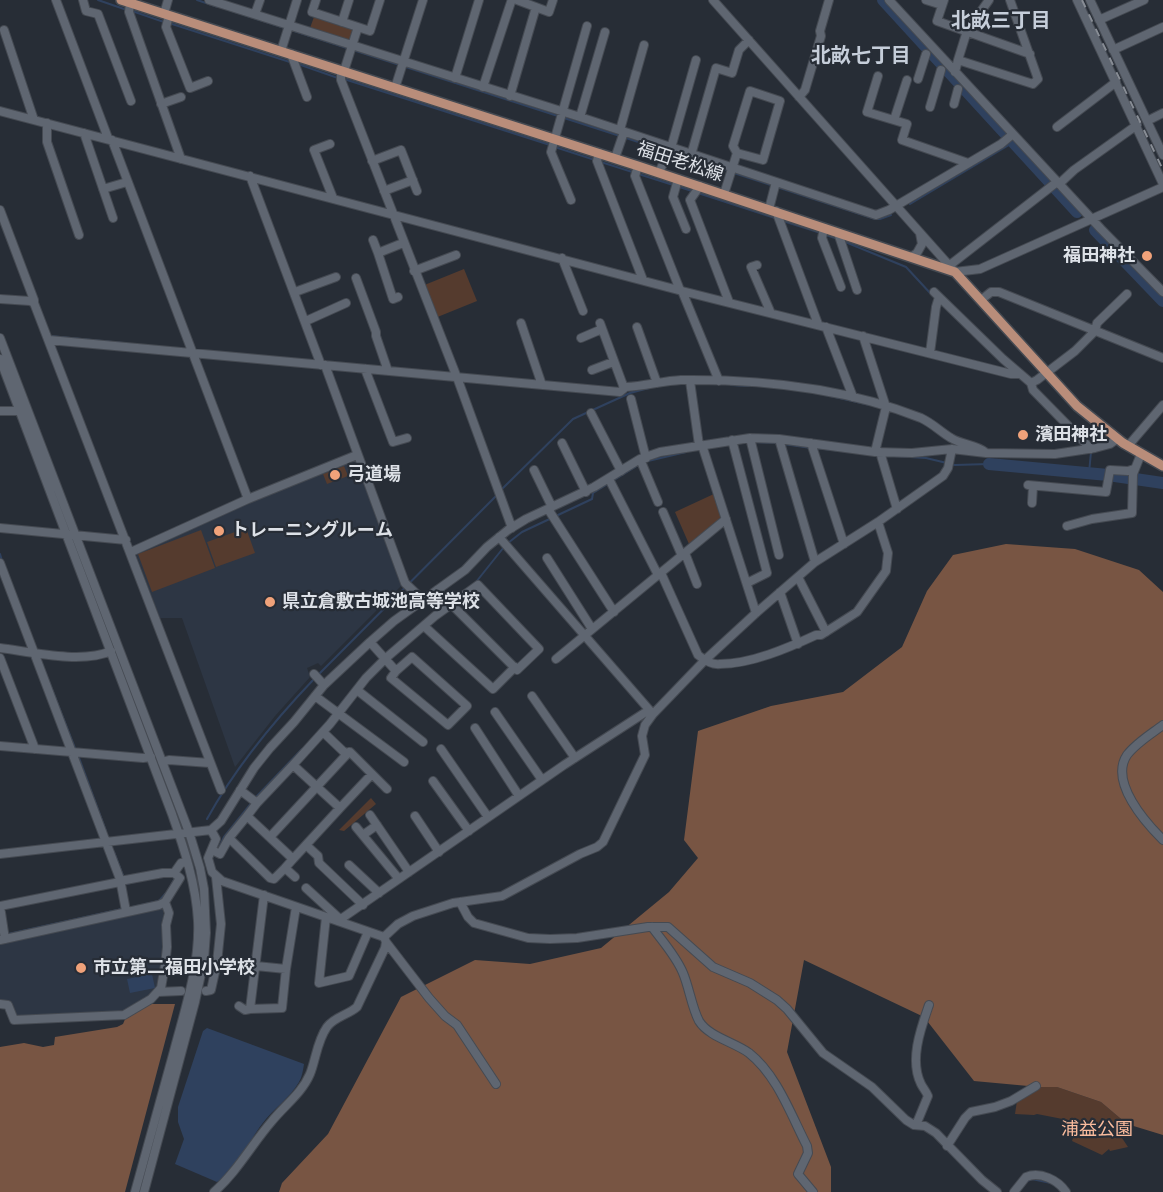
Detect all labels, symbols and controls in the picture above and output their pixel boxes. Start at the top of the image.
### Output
district label: 北畝三丁目 [951,9,1051,33]
district label: 北畝七丁目 [811,44,911,68]
street label: 福田老松線 [634,138,726,186]
place label: 福田神社 [1063,245,1135,267]
marker: 福田神社 [1140,249,1154,263]
place label: 濱田神社 [1035,424,1107,446]
marker: 濱田神社 [1016,428,1030,442]
place label: 弓道場 [347,464,401,486]
marker: 弓道場 [328,468,342,482]
place label: トレーニングルーム [231,520,393,542]
marker: トレーニングルーム [212,524,226,538]
place label: 県立倉敷古城池高等学校 [282,591,480,613]
marker: 県立倉敷古城池高等学校 [263,595,277,609]
place label: 市立第二福田小学校 [93,957,255,979]
marker: 市立第二福田小学校 [74,961,88,975]
park label: 浦益公園 [1061,1119,1133,1141]

